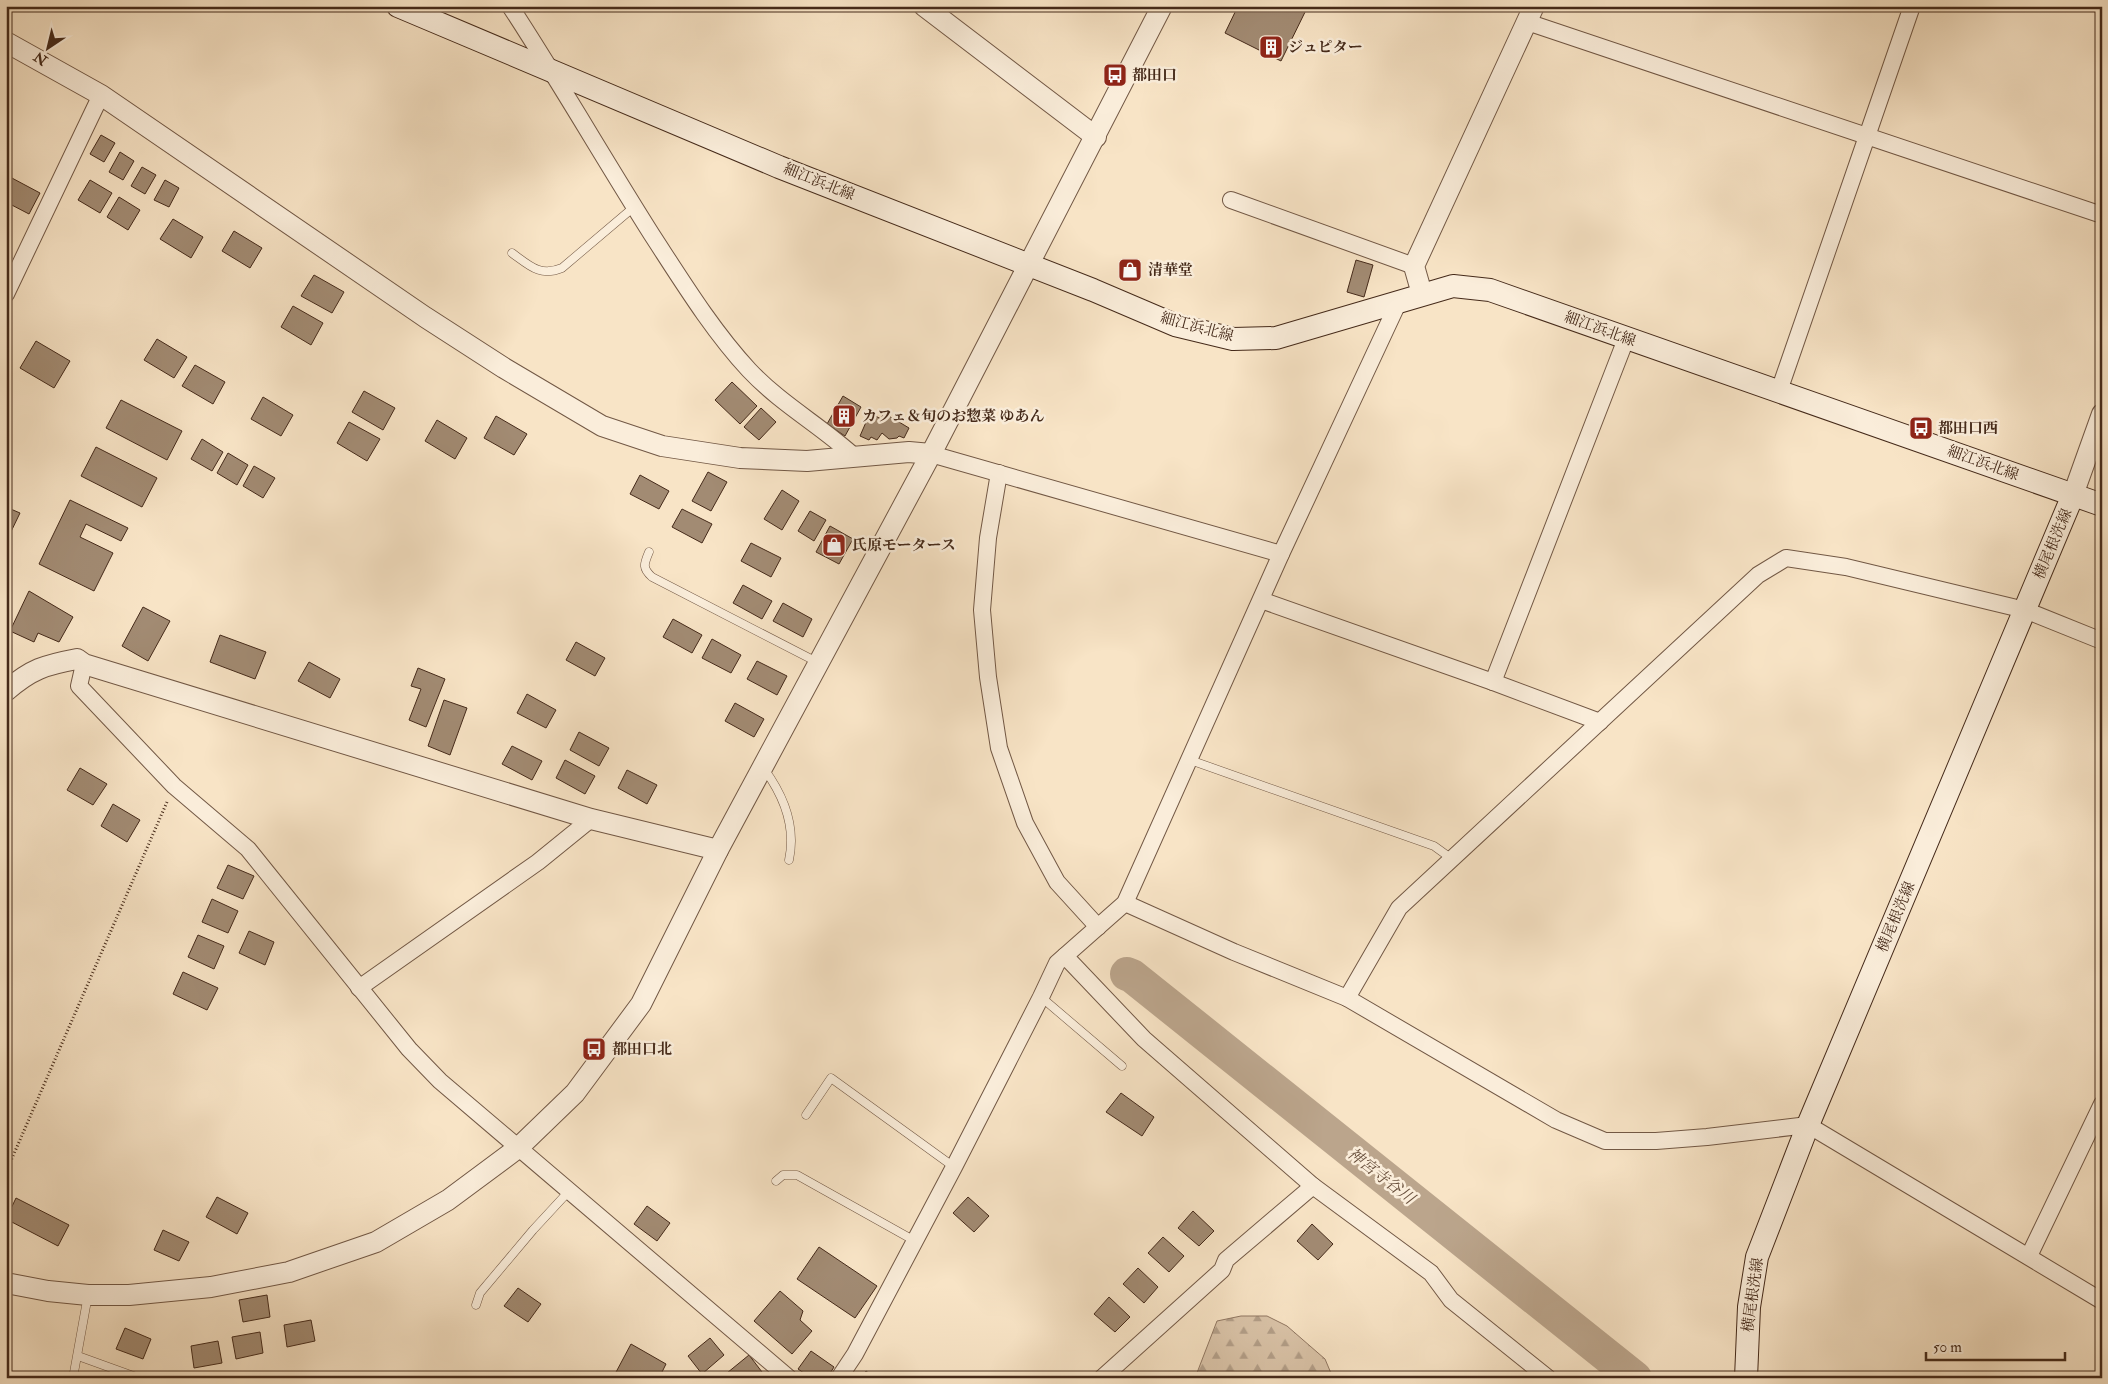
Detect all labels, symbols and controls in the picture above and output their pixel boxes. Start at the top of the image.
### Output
north arrow [22,22,72,72]
building icon: ジュピター [1258,34,1284,60]
place label: ジュピター [1288,38,1363,57]
text: N [30,47,52,69]
bus stop icon: 都田口 [1102,62,1128,88]
place label: 都田口 [1132,66,1177,85]
street label: 細江浜北線 [781,159,857,205]
shop icon: 清華堂 [1117,257,1143,283]
place label: 清華堂 [1148,261,1193,280]
street label: 細江浜北線 [1562,307,1638,351]
street label: 細江浜北線 [1158,308,1236,346]
building icon: カフェ＆旬のお惣菜 ゆあん [831,403,857,429]
place label: カフェ＆旬のお惣菜 ゆあん [862,407,1044,426]
bus stop icon: 都田口西 [1908,415,1934,441]
place label: 都田口西 [1938,419,1998,438]
street label: 細江浜北線 [1945,441,2021,485]
street label: 横尾根洗線 [2030,506,2076,582]
shop icon: 氏原モータース [821,532,847,558]
place label: 氏原モータース [852,536,956,555]
street label: 横尾根洗線 [1873,879,1919,955]
bus stop icon: 都田口北 [581,1036,607,1062]
place label: 都田口北 [612,1040,672,1059]
water label: 神宮寺谷川 [1343,1143,1420,1210]
street label: 横尾根洗線 [1738,1257,1768,1333]
scale bar [1926,1329,2064,1361]
text: 50 m [1933,1338,1962,1357]

